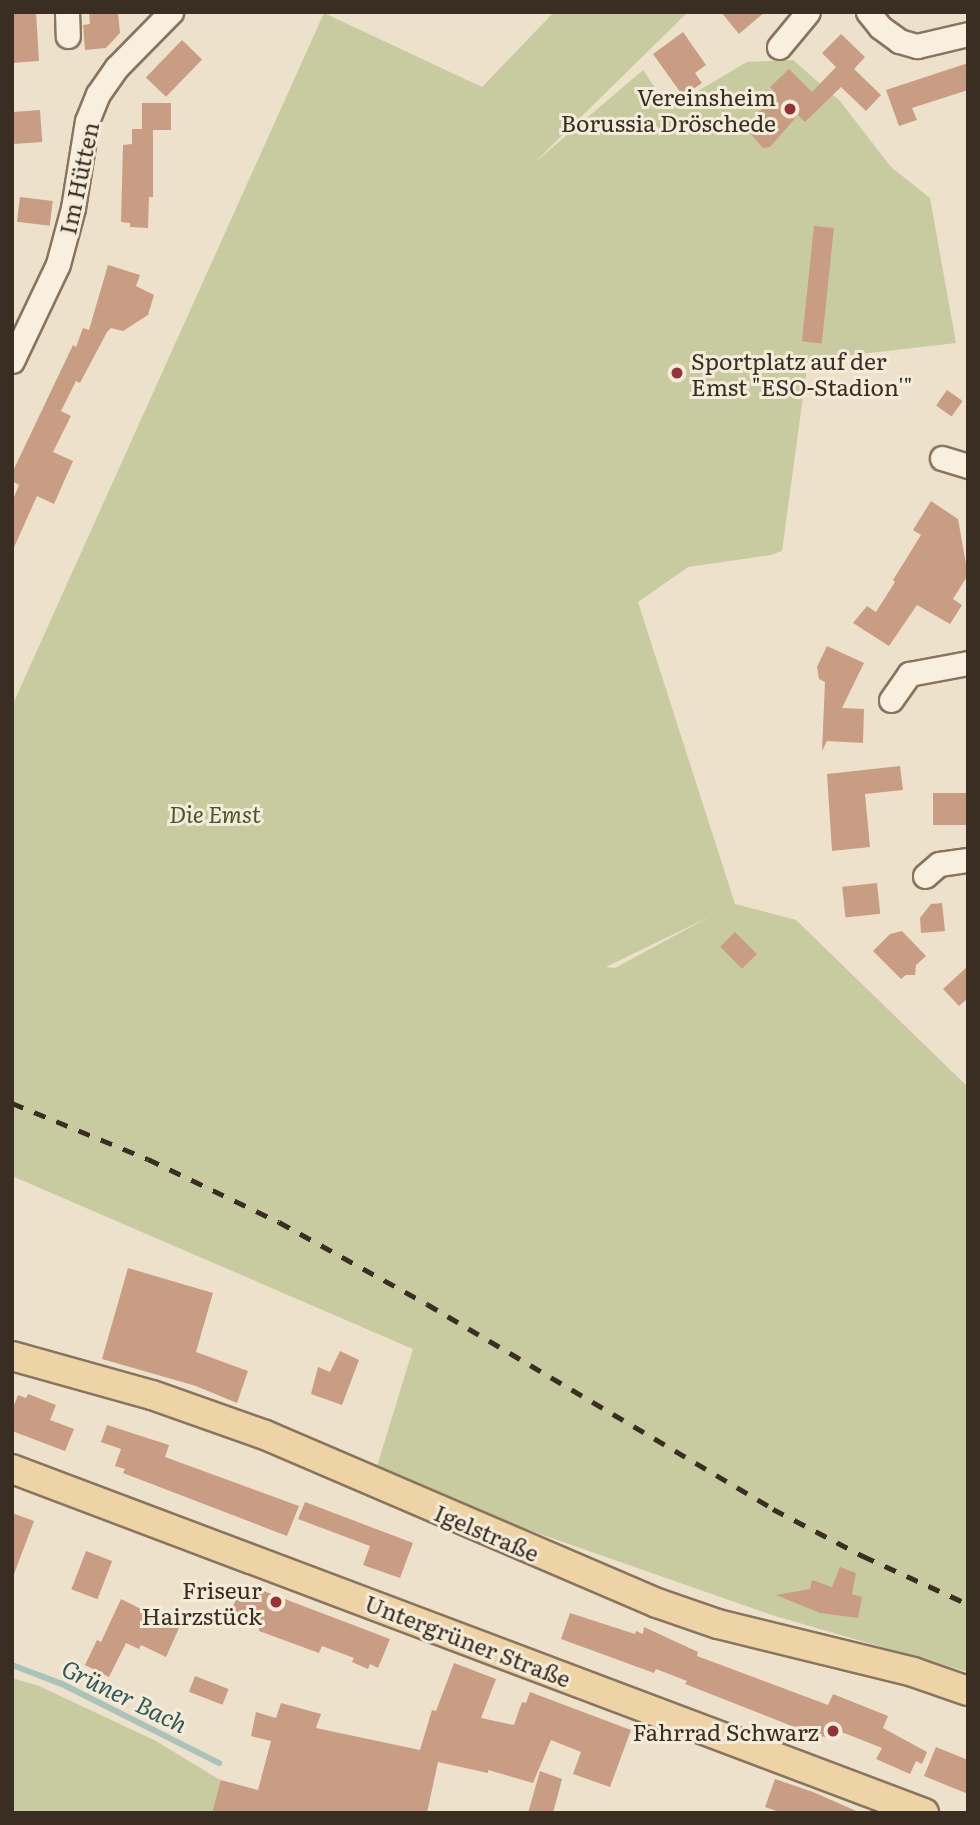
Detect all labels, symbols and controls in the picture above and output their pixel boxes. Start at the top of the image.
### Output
place label: Vereinsheim Borussia Dröschede [561,82,776,136]
marker: Vereinsheim Borussia Dröschede [782,101,798,117]
street label: Im Hütten [53,119,103,237]
place label: Sportplatz auf der Emst "ESO-Stadion'" [691,346,912,400]
marker: Sportplatz auf der Emst "ESO-Stadion'" [669,365,685,381]
park label: Die Emst [169,799,261,827]
street label: Igelstraße [431,1498,543,1566]
place label: Friseur Hairzstück [141,1575,262,1629]
street label: Untergrüner Straße [361,1588,575,1692]
marker: Friseur Hairzstück [268,1594,284,1610]
water label: Grüner Bach [58,1652,192,1738]
place label: Fahrrad Schwarz [632,1717,819,1745]
marker: Fahrrad Schwarz [825,1723,841,1739]

